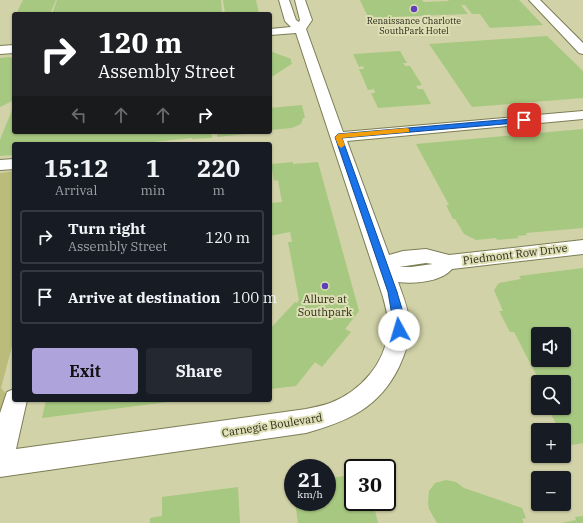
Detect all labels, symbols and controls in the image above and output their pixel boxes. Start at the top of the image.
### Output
marker: Renaissance Charlotte SouthPark Hotel [409,4,419,14]
place label: Renaissance Charlotte SouthPark Hotel [367,15,461,36]
text: 120 m [98,24,182,61]
icon: right [32,28,84,80]
text: Assembly Street [98,60,235,83]
pin [507,103,541,137]
icon: left [68,104,90,126]
icon: ahead [110,104,132,126]
icon: ahead [152,104,174,126]
icon: right [194,104,216,126]
icon: arrive [513,109,535,131]
text: 15:12 [44,152,109,184]
text: 1 [146,152,160,184]
text: 220 [197,152,240,184]
text: Arrival [55,182,97,199]
text: min [140,182,165,199]
text: m [212,182,225,199]
text: Turn right [68,219,146,238]
icon: right [34,226,56,248]
text: 120 m [205,228,250,247]
text: Assembly Street [68,238,167,255]
street label: Piedmont Row Drive [462,241,568,267]
marker: Allure at Southpark [320,281,330,291]
icon: arrive [34,286,56,308]
text: Arrive at destination [68,288,220,307]
text: 100 m [232,288,277,307]
place label: Allure at Southpark [298,292,353,319]
position arrow [378,309,420,351]
map controls [531,327,571,511]
button: sound [531,327,571,367]
button: Exit [32,348,138,394]
button: Share [146,348,252,394]
button: search [531,375,571,415]
street label: Carnegie Boulevard [221,410,324,440]
button: + [531,423,571,463]
speed limit sign: 30 [344,459,396,511]
text: 21 [298,466,322,493]
button: − [531,471,571,511]
text: km/h [297,488,323,501]

